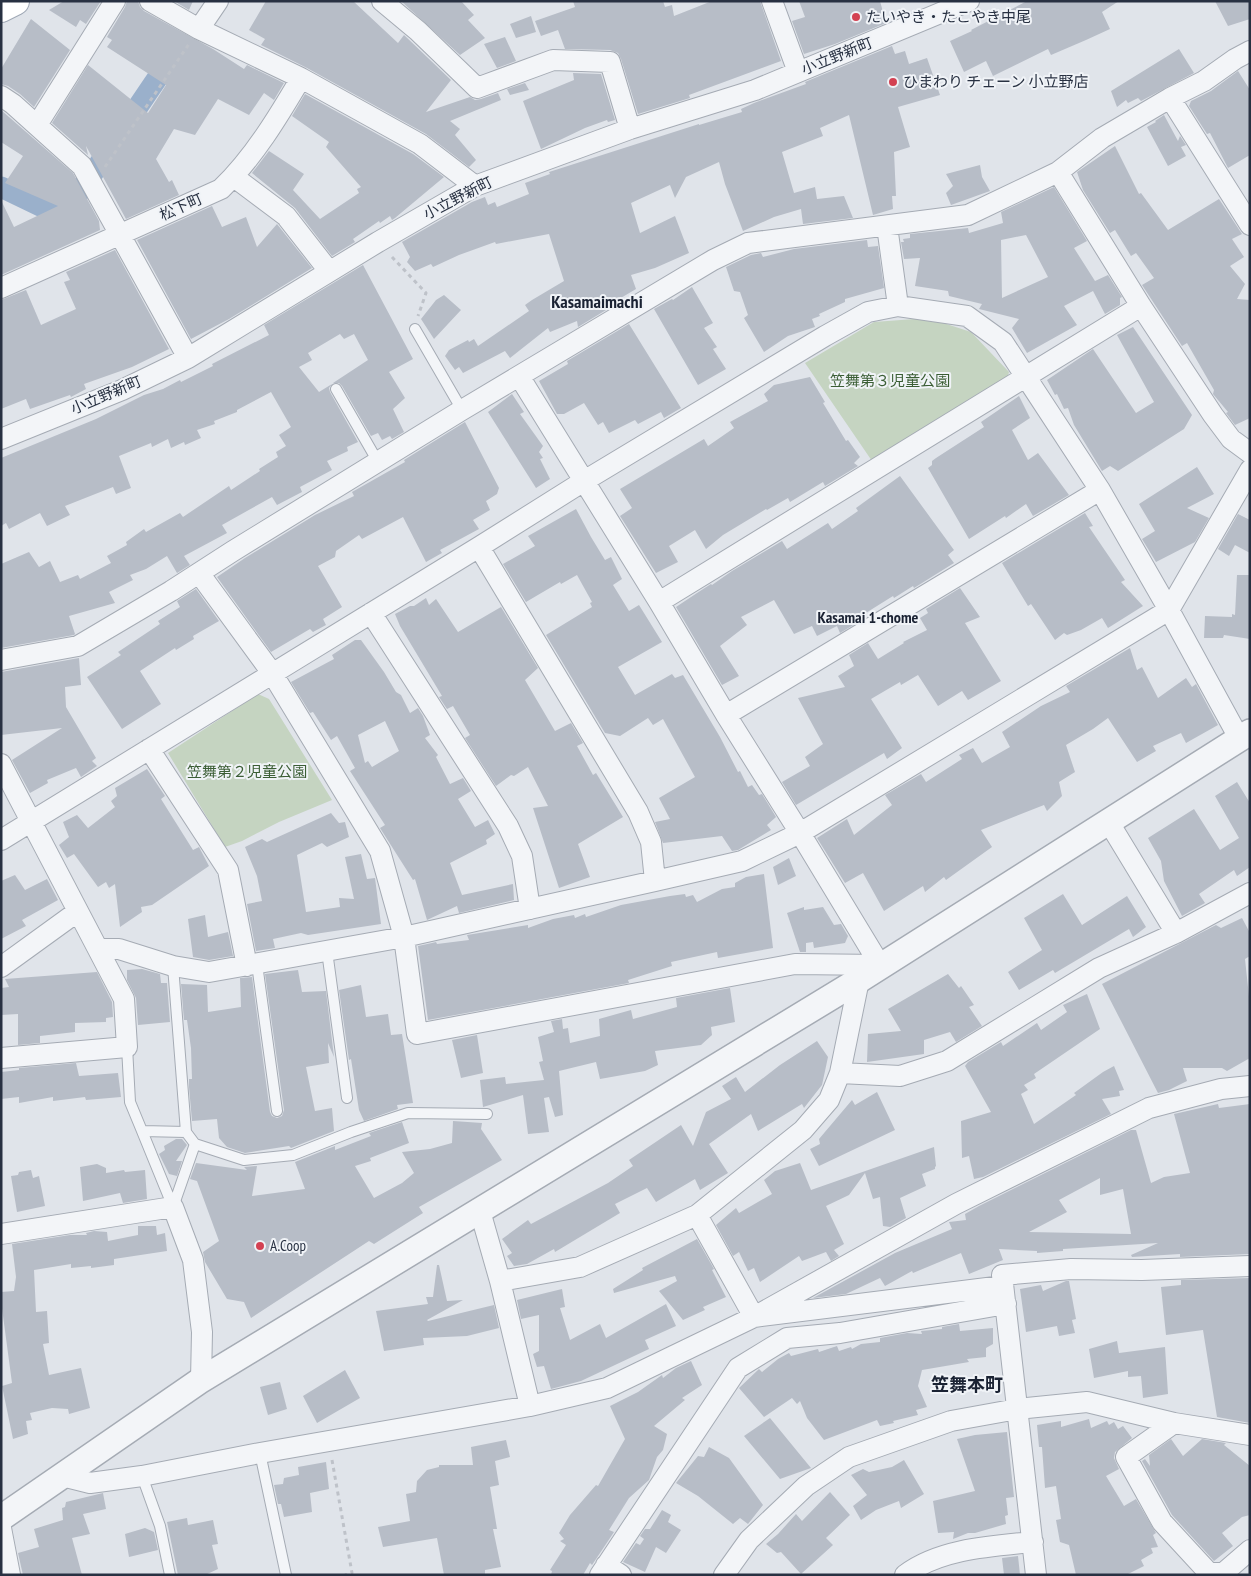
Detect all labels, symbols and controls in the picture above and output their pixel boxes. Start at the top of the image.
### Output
place label: たいやき・たこやき中尾 [866,7,1031,26]
marker: たいやき・たこやき中尾 [850,11,862,23]
street label: 小立野新町 [798,33,875,78]
place label: ひまわり チェーン 小立野店 [903,72,1089,91]
marker: ひまわり チェーン 小立野店 [887,76,899,88]
street label: 小立野新町 [420,172,496,223]
street label: 松下町 [156,189,205,224]
district label: Kasamaimachi [551,290,643,313]
street label: 小立野新町 [68,371,144,418]
park label: 笠舞第３児童公園 [830,371,950,390]
district label: Kasamai 1-chome [818,607,919,627]
park label: 笠舞第２児童公園 [187,762,307,781]
place label: A.Coop [270,1236,306,1255]
marker: A.Coop [254,1240,266,1252]
district label: 笠舞本町 [931,1373,1003,1396]

